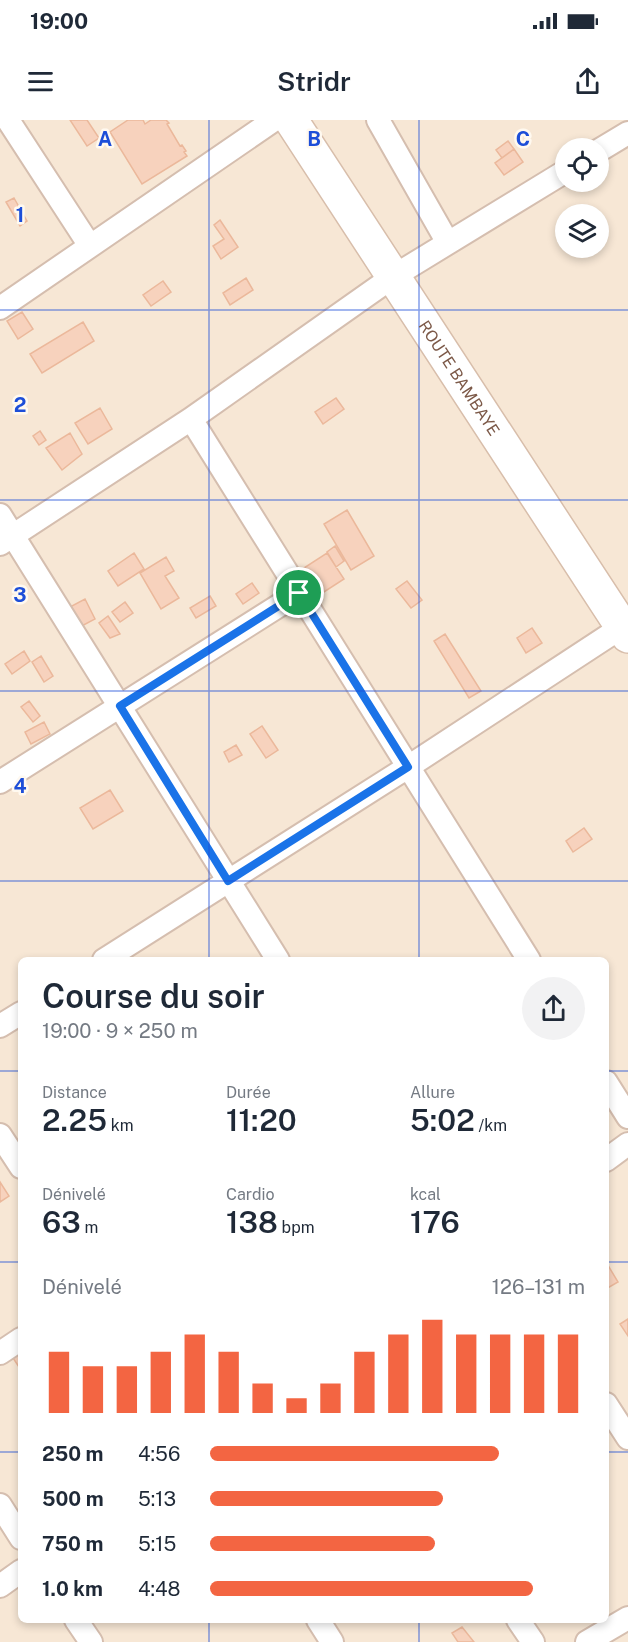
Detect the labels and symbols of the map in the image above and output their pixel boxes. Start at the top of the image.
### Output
text: A [98,127,112,151]
text: B [307,127,321,151]
text: C [516,127,530,151]
text: 1 [16,203,24,227]
street label: ROUTE BAMBAYE [415,317,504,439]
text: 2 [14,393,26,417]
pin [273,567,324,618]
text: 3 [13,583,27,607]
text: 4 [13,774,27,798]

